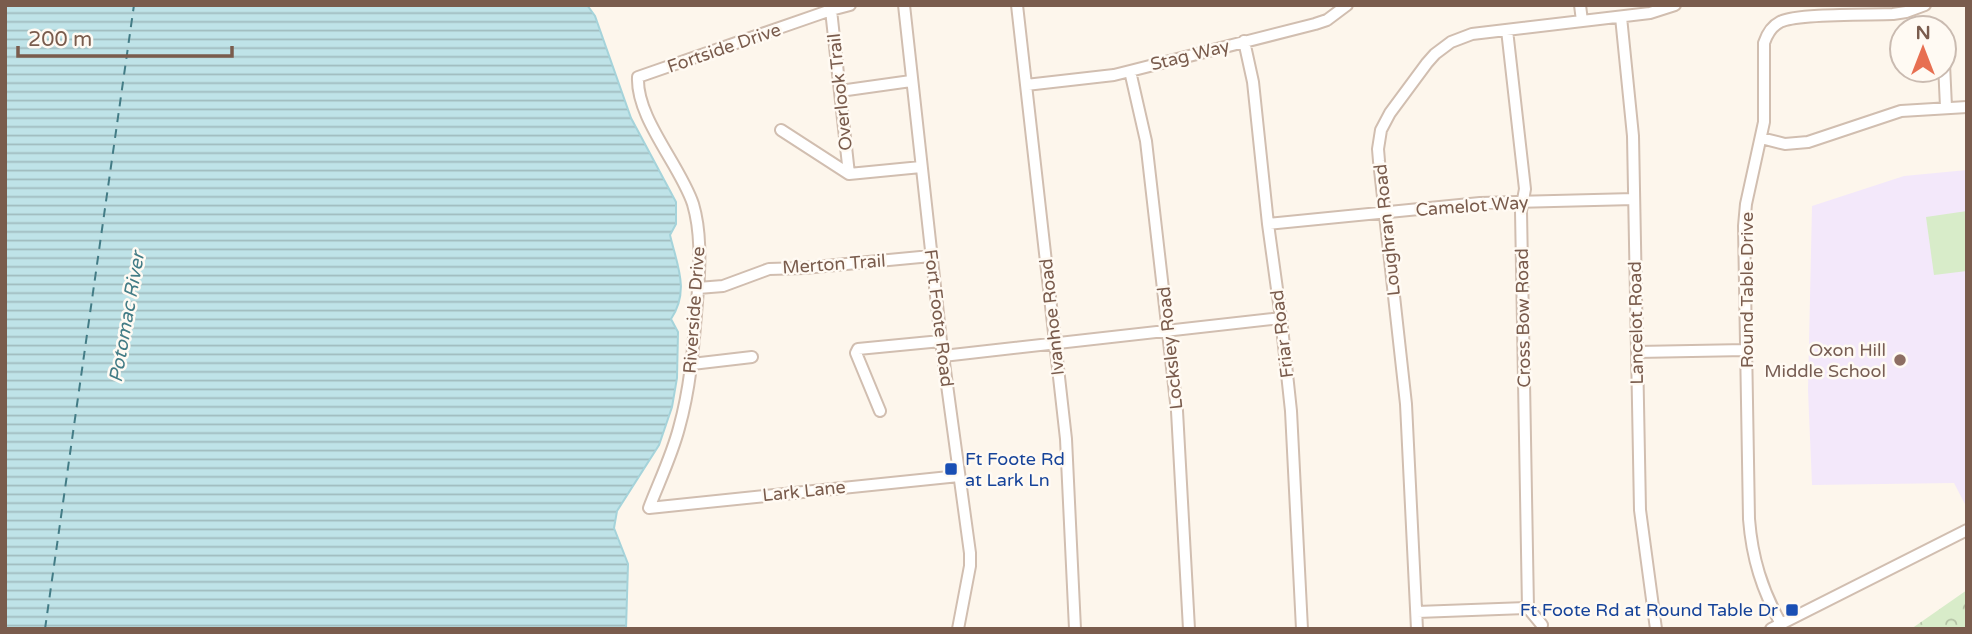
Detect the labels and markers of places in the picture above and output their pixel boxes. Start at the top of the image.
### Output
place label: Oxon Hill Middle School [1764,339,1886,382]
marker: Oxon Hill Middle School [1892,352,1908,368]
place label: Ft Foote Rd at Lark Ln [965,448,1065,491]
marker: Ft Foote Rd at Lark Ln [943,461,959,477]
place label: Ft Foote Rd at Round Table Dr [1520,599,1778,621]
marker: Ft Foote Rd at Round Table Dr [1784,602,1800,618]

